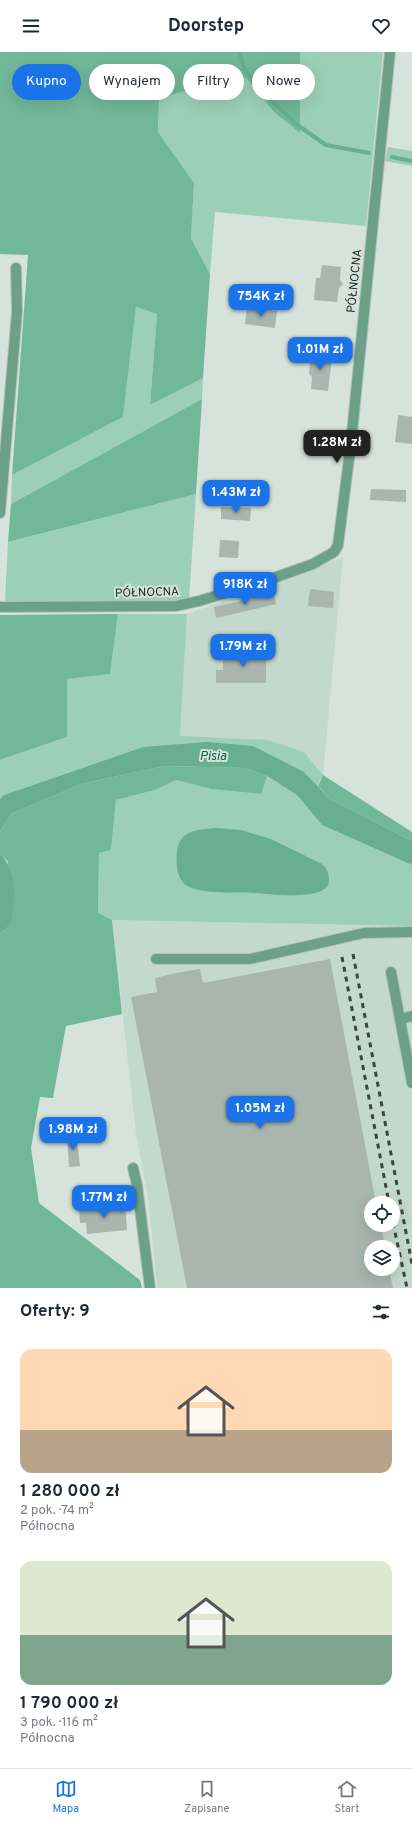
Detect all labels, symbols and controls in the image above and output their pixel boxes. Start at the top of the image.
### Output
icon: menu [20,15,42,37]
text: Doorstep [168,15,244,38]
icon: heart [370,15,392,37]
chip: Kupno [12,64,81,100]
chip: Wynajem [89,64,175,100]
chip: Filtry [183,64,244,100]
chip: Nowe [252,64,315,100]
street label: PÓŁNOCNA [344,248,366,314]
pin: 754K zł [224,284,298,318]
text: 754K zł [238,289,284,305]
pin: 1.01M zł [279,337,361,371]
text: 1.01M zł [297,342,343,358]
pin: 1.28M zł [296,430,378,464]
text: 1.28M zł [312,435,362,451]
pin: 1.43M zł [195,480,277,514]
text: 1.43M zł [211,485,261,501]
pin: 918K zł [208,572,282,606]
text: 918K zł [223,577,267,593]
street label: PÓŁNOCNA [115,584,179,602]
pin: 1.79M zł [202,634,284,668]
text: 1.79M zł [220,639,266,655]
water label: Pisia [200,749,227,765]
pin: 1.05M zł [219,1096,301,1130]
text: 1.05M zł [235,1101,285,1117]
pin: 1.98M zł [32,1117,114,1151]
text: 1.98M zł [48,1122,98,1138]
pin: 1.77M zł [63,1185,145,1219]
text: 1.77M zł [81,1190,127,1206]
map controls [364,1196,400,1276]
button: locate [364,1196,400,1232]
button: layers [364,1240,400,1276]
text: Oferty: 9 [20,1301,90,1323]
icon: filters [370,1301,392,1323]
icon: home [170,1375,242,1447]
text: 1 280 000 zł [20,1481,119,1503]
text: 2 pok. · 74 m² [20,1503,94,1519]
text: Północna [20,1519,75,1535]
icon: home [170,1587,242,1659]
text: 1 790 000 zł [20,1693,118,1715]
text: 3 pok. · 116 m² [20,1715,98,1731]
text: Północna [20,1731,75,1747]
tab: Mapa [52,1778,79,1816]
tab: Zapisane [184,1778,229,1816]
tab: Start [334,1778,359,1816]

